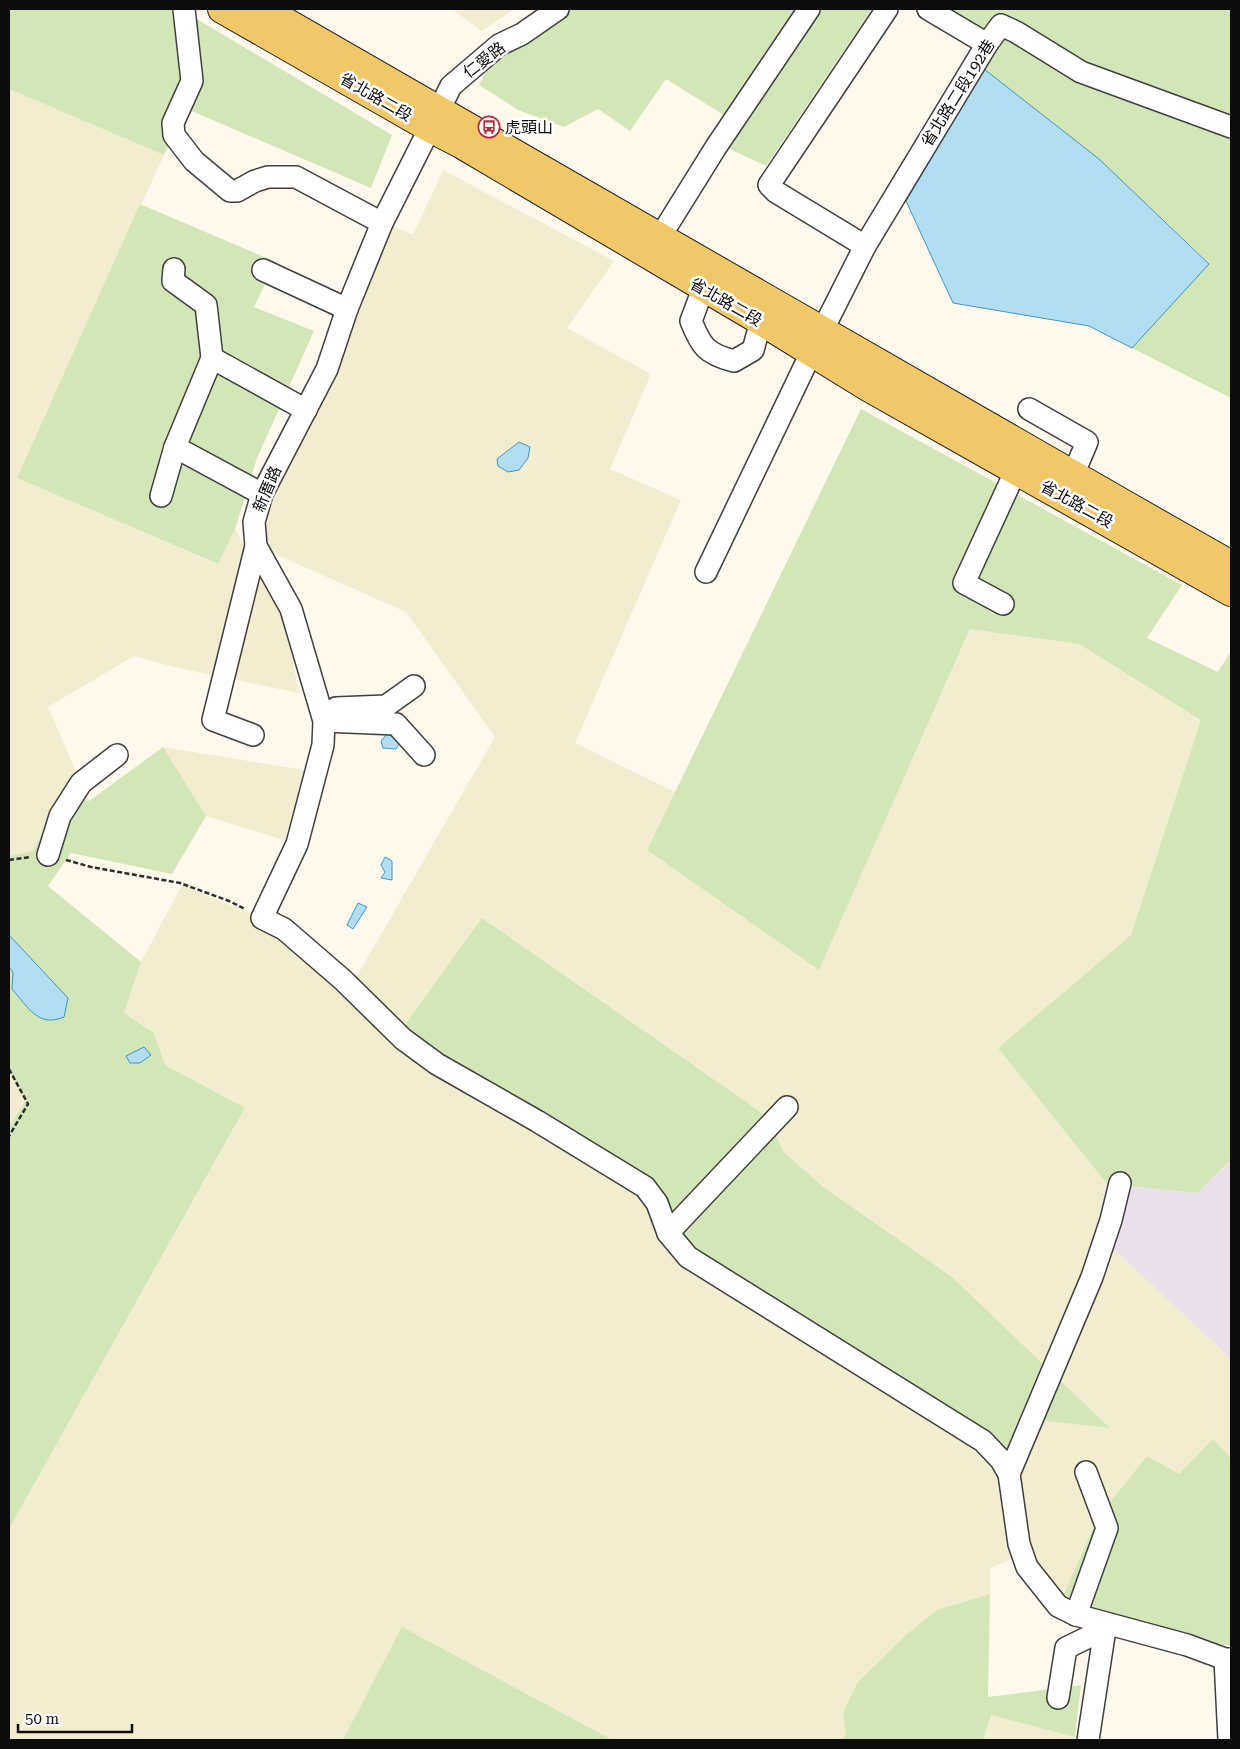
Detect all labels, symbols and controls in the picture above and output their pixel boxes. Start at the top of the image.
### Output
street label: 省北路二段192巷 [917,36,999,150]
street label: 仁愛路 [459,38,509,82]
street label: 省北路二段 [337,69,415,125]
bus stop icon: 虎頭山 [477,115,501,139]
place label: 虎頭山 [505,118,553,137]
street label: 省北路二段 [687,274,765,330]
street label: 新厝路 [249,463,285,515]
street label: 省北路二段 [1037,476,1117,532]
scale bar [18,1702,131,1734]
text: 50 m [25,1710,60,1728]

